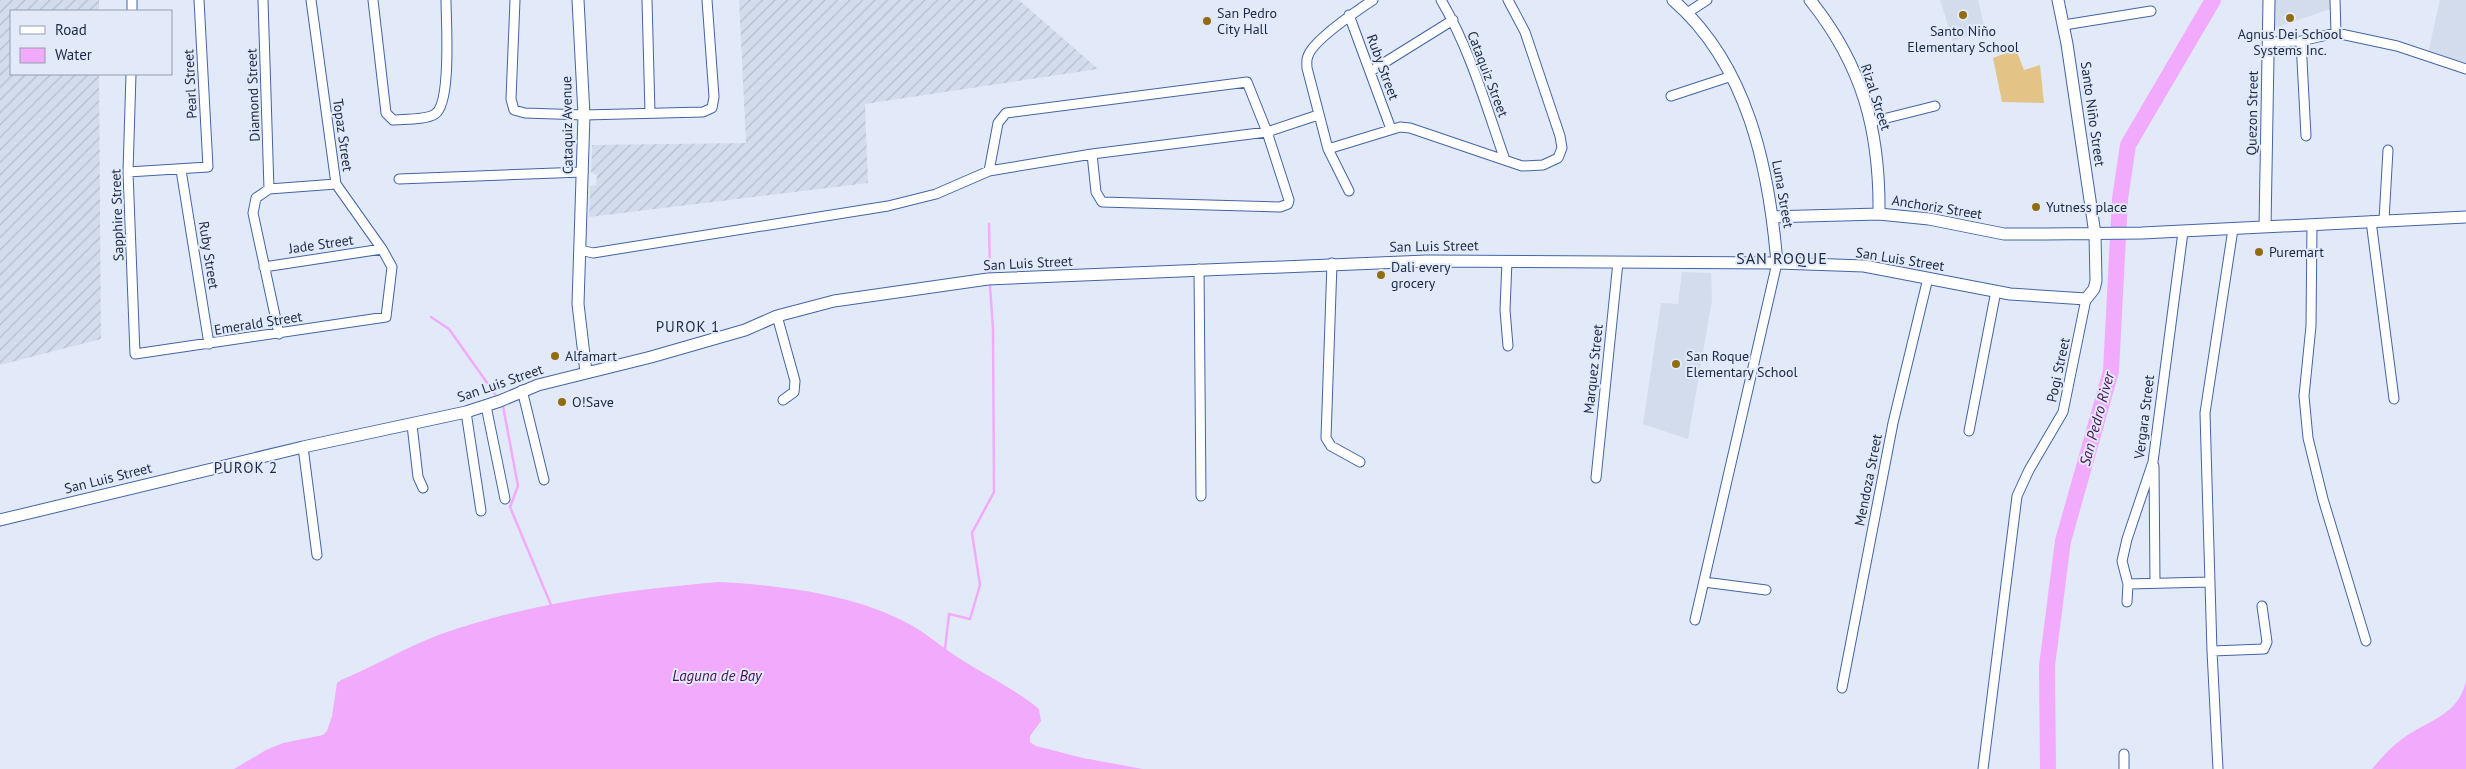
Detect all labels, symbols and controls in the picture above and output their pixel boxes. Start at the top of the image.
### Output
place label: San Pedro City Hall [1217,4,1277,38]
marker: Santo Niño Elementary School [1957,9,1969,21]
legend [10,10,172,75]
marker: Agnus Dei School Systems Inc. [2284,12,2296,24]
marker: San Pedro City Hall [1201,15,1213,27]
text: Road [55,20,87,39]
place label: Santo Niño Elementary School [1907,22,2019,56]
place label: Agnus Dei School Systems Inc. [2238,25,2342,59]
street label: Cataquiz Street [1463,29,1513,120]
street label: Ruby Street [1363,32,1403,103]
text: Water [55,45,92,64]
street label: Pearl Street [179,48,201,119]
street label: Diamond Street [242,48,264,142]
street label: Santo Niño Street [2077,60,2109,168]
street label: Rizal Street [1857,61,1895,133]
street label: Quezon Street [2242,70,2262,156]
street label: Cataquiz Avenue [557,76,577,174]
street label: Topaz Street [329,97,357,173]
street label: Luna Street [1768,159,1798,230]
street label: Sapphire Street [106,168,128,261]
street label: Anchoriz Street [1891,191,1984,223]
place label: Yutness place [2046,198,2127,216]
marker: Yutness place [2030,201,2042,213]
street label: Ruby Street [195,220,223,291]
street label: Jade Street [286,231,355,258]
street label: San Luis Street [1389,236,1479,256]
street label: San Luis Street [1854,243,1946,275]
place label: Puremart [2269,243,2324,261]
marker: Puremart [2253,246,2265,258]
district label: SAN ROQUE [1736,248,1828,268]
street label: San Luis Street [983,252,1073,274]
place label: Dali every grocery [1391,258,1451,292]
marker: Dali every grocery [1375,269,1387,281]
street label: Emerald Street [213,307,304,339]
district label: PUROK 1 [656,317,720,336]
street label: Marquez Street [1579,323,1607,415]
street label: Pogi Street [2042,336,2074,404]
place label: Alfamart [565,347,617,365]
place label: San Roque Elementary School [1686,347,1798,381]
marker: Alfamart [549,350,561,362]
marker: San Roque Elementary School [1670,358,1682,370]
street label: San Luis Street [455,360,545,406]
water label: San Pedro River [2075,369,2118,468]
street label: Vergara Street [2130,374,2158,461]
place label: O!Save [572,393,614,411]
marker: O!Save [556,396,568,408]
street label: Mendoza Street [1850,432,1886,528]
street label: San Luis Street [62,458,154,498]
district label: PUROK 2 [214,458,278,477]
water label: Laguna de Bay [672,666,763,685]

